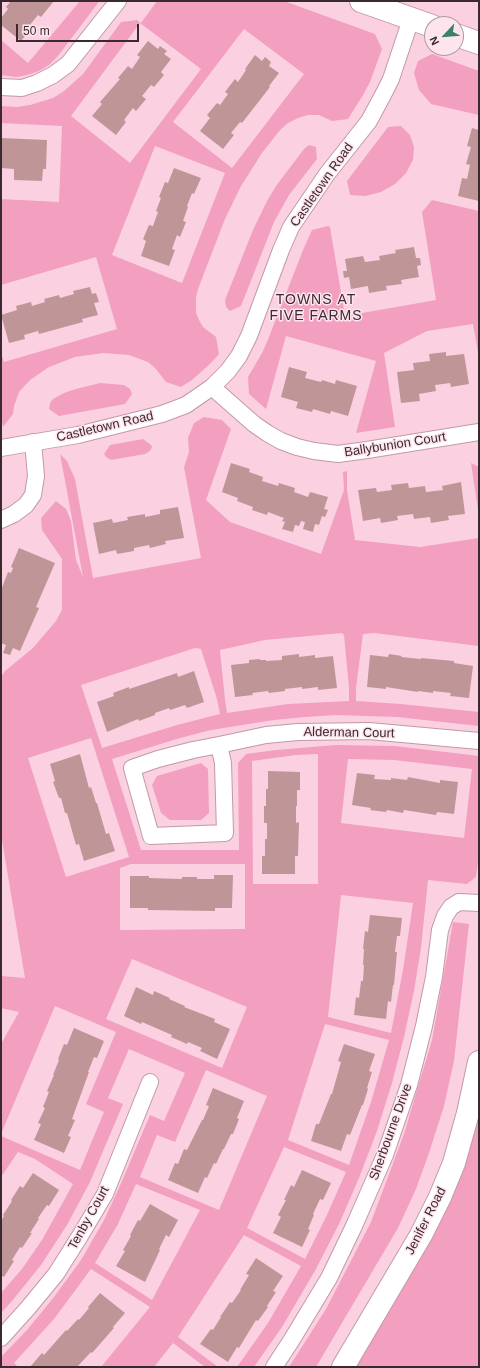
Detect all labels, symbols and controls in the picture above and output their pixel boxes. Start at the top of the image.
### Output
scale bar [18,16,141,42]
north arrow [424,16,464,56]
text: 50 m [23,24,50,38]
text: N [427,35,441,47]
street label: Castletown Road [287,140,357,230]
district label: TOWNS AT FIVE FARMS [269,292,363,324]
street label: Castletown Road [55,408,155,446]
street label: Ballybunion Court [343,429,447,461]
street label: Alderman Court [303,724,395,742]
street label: Sherbourne Drive [366,1081,416,1183]
street label: Tenby Court [65,1184,113,1252]
street label: Jenifer Road [402,1185,450,1257]

